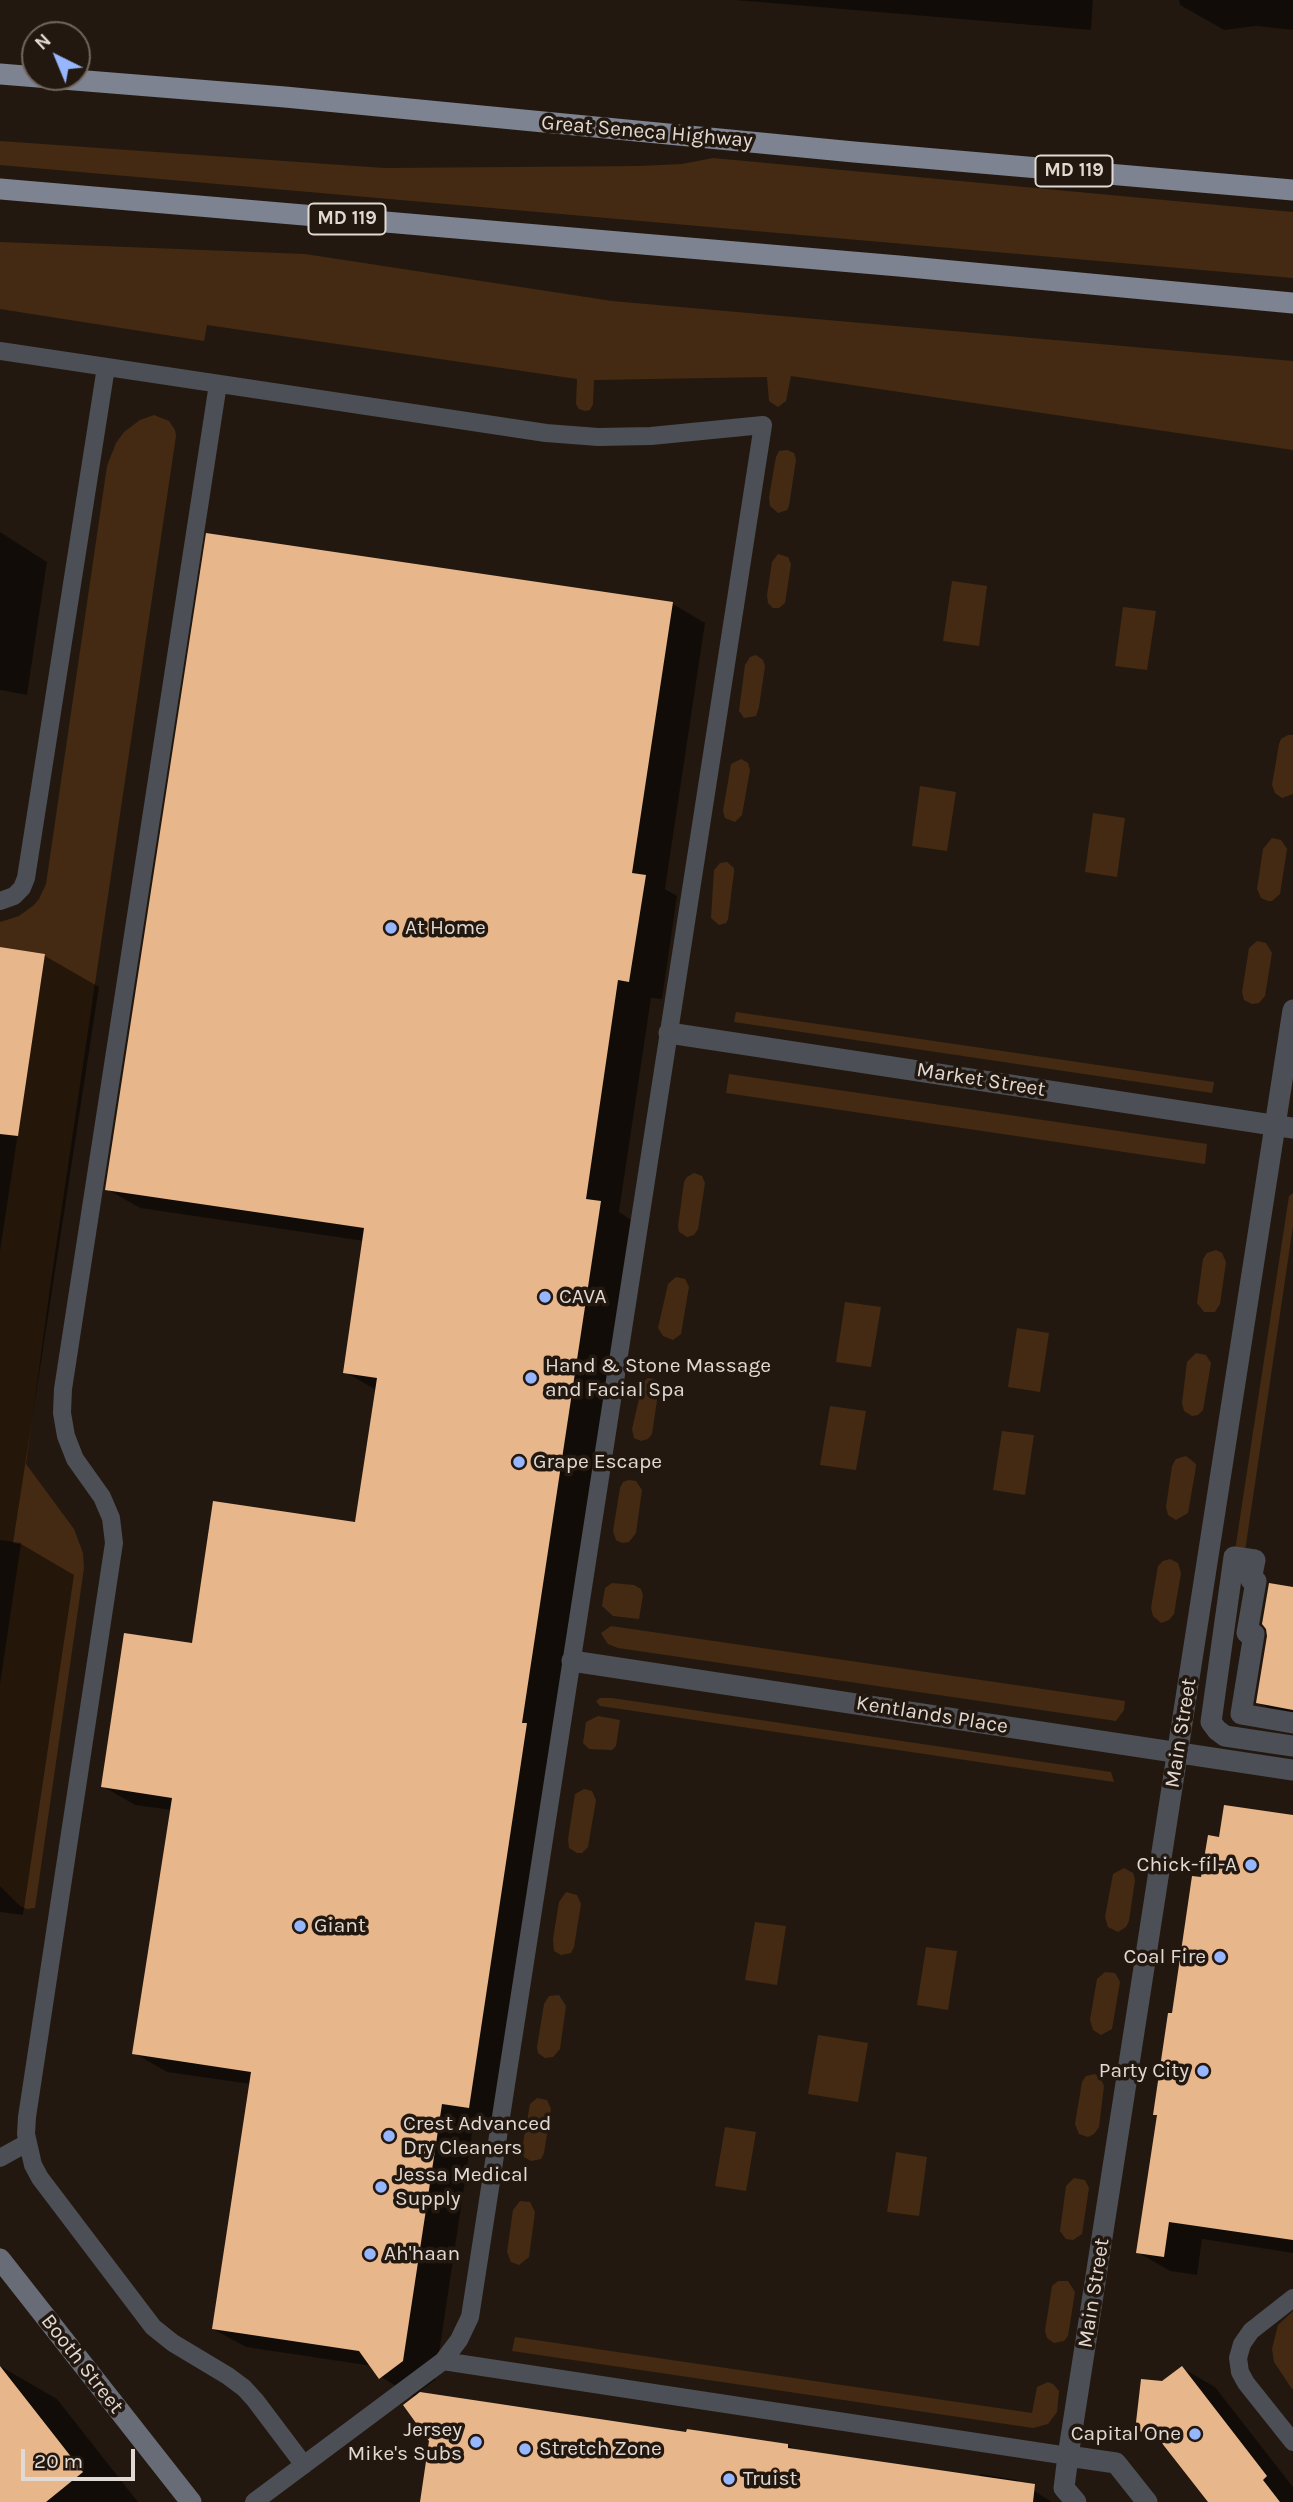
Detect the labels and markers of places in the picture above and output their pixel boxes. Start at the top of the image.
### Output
place label: At Home [405,915,486,941]
marker: At Home [383,920,399,936]
place label: CAVA [559,1284,607,1310]
marker: CAVA [537,1289,553,1305]
place label: Hand & Stone Massage and Facial Spa [545,1353,771,1403]
marker: Hand & Stone Massage and Facial Spa [523,1370,539,1386]
place label: Grape Escape [533,1449,662,1475]
marker: Grape Escape [511,1454,527,1470]
place label: Chick-fil-A [1137,1852,1237,1878]
marker: Chick-fil-A [1243,1857,1259,1873]
place label: Giant [314,1913,366,1939]
marker: Giant [292,1918,308,1934]
place label: Coal Fire [1124,1944,1206,1970]
marker: Coal Fire [1212,1949,1228,1965]
place label: Party City [1099,2058,1189,2084]
marker: Party City [1195,2063,1211,2079]
place label: Crest Advanced Dry Cleaners [403,2111,552,2161]
marker: Crest Advanced Dry Cleaners [381,2128,397,2144]
place label: Jessa Medical Supply [395,2162,528,2212]
marker: Jessa Medical Supply [373,2179,389,2195]
place label: Ah'haan [384,2241,460,2267]
marker: Ah'haan [362,2246,378,2262]
place label: Jersey Mike's Subs [348,2417,462,2467]
place label: Capital One [1071,2421,1181,2447]
marker: Capital One [1187,2426,1203,2442]
marker: Jersey Mike's Subs [468,2434,484,2450]
place label: Stretch Zone [539,2436,662,2462]
marker: Stretch Zone [517,2441,533,2457]
place label: Truist [743,2466,797,2492]
marker: Truist [721,2471,737,2487]

